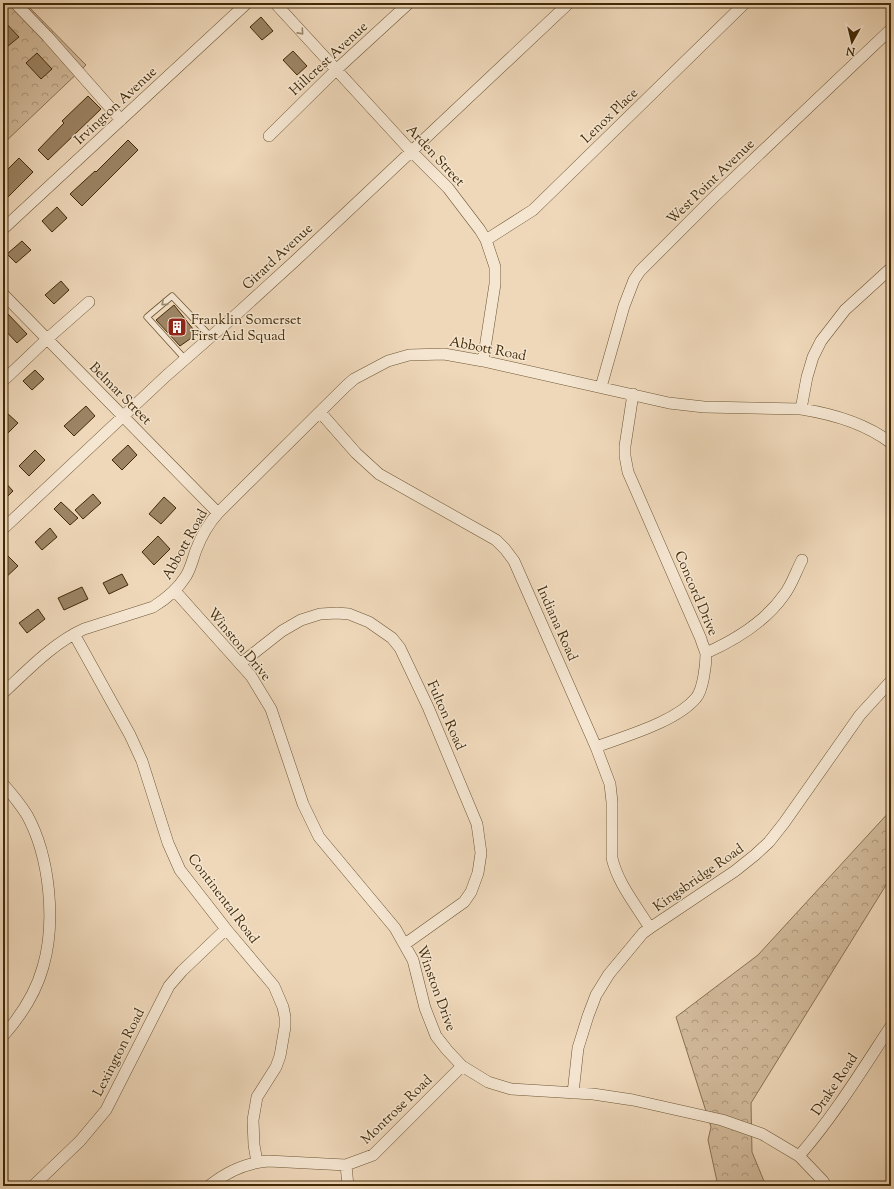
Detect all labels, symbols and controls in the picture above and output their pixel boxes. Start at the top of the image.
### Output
street label: Hillcrest Avenue [286,18,373,101]
north arrow [832,22,872,62]
one-way arrow [296,27,304,35]
text: N [845,42,857,60]
street label: Irvington Avenue [71,63,162,150]
street label: Lenox Place [577,84,643,149]
street label: Arden Street [401,121,469,192]
street label: West Point Avenue [663,135,760,230]
street label: Girard Avenue [239,220,318,295]
one-way arrow [161,298,168,305]
place label: Franklin Somerset First Aid Squad [191,311,301,347]
building icon: Franklin Somerset First Aid Squad [166,316,188,338]
street label: Abbott Road [447,333,528,367]
street label: Belmar Street [84,359,156,430]
street label: Abbott Road [158,506,213,584]
street label: Concord Drive [668,548,722,639]
street label: Indiana Road [531,583,582,665]
street label: Winston Drive [202,604,275,686]
street label: Fulton Road [421,678,470,754]
street label: Kingsbridge Road [650,840,749,917]
street label: Continental Road [182,850,263,948]
street label: Winston Drive [410,943,460,1034]
street label: Lexington Road [89,1005,151,1100]
street label: Drake Road [807,1050,864,1120]
street label: Montrose Road [357,1071,438,1150]

